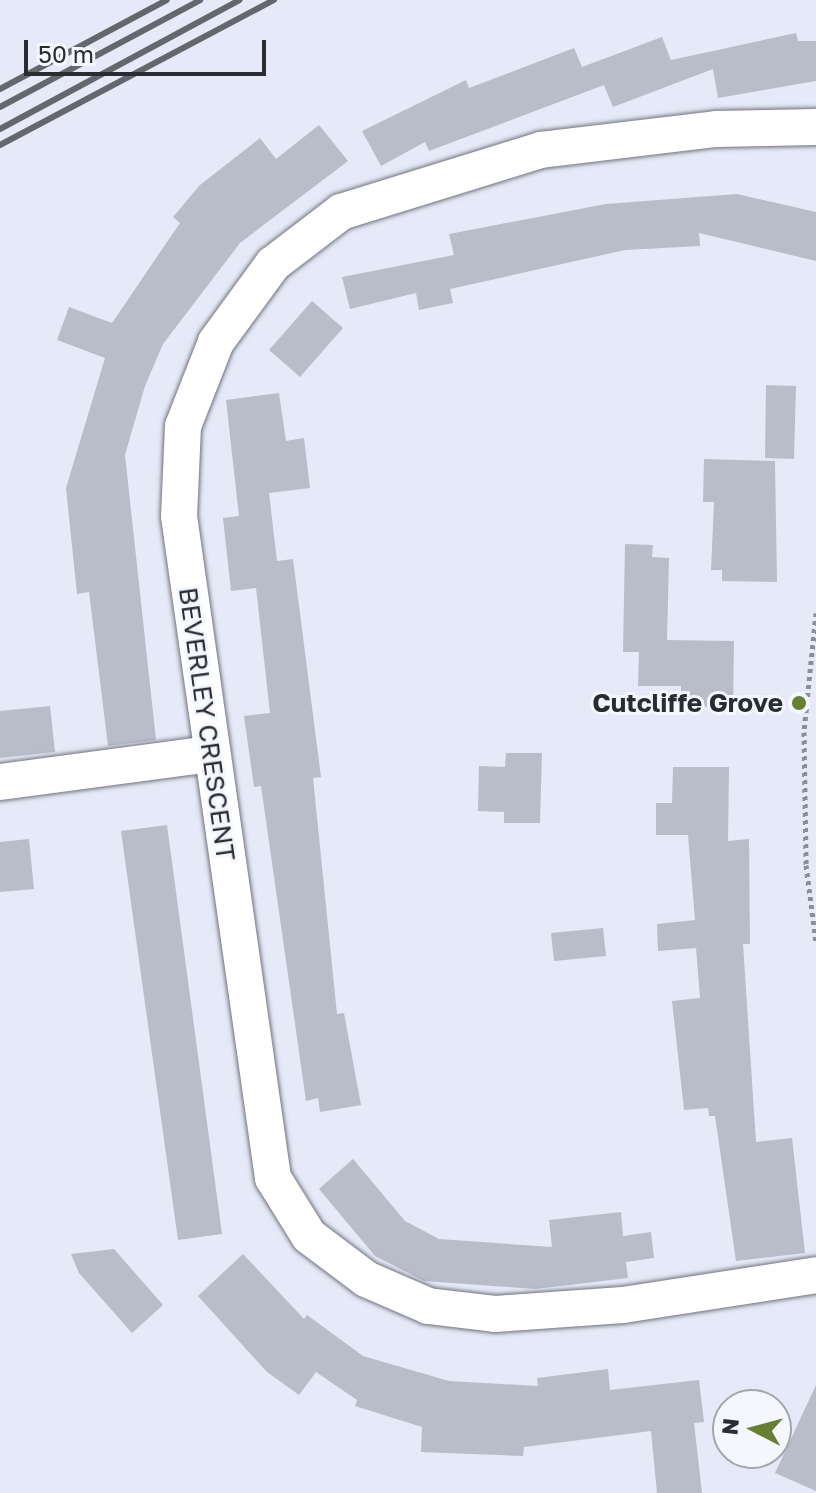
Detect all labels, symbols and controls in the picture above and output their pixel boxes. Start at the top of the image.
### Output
scale bar [28,24,270,74]
text: 50 m [38,39,94,68]
street label: BEVERLEY CRESCENT [172,585,242,863]
place label: Cutcliffe Grove [592,687,783,719]
marker: Cutcliffe Grove [790,694,808,712]
north arrow [712,1389,792,1469]
text: N [715,1417,744,1436]

